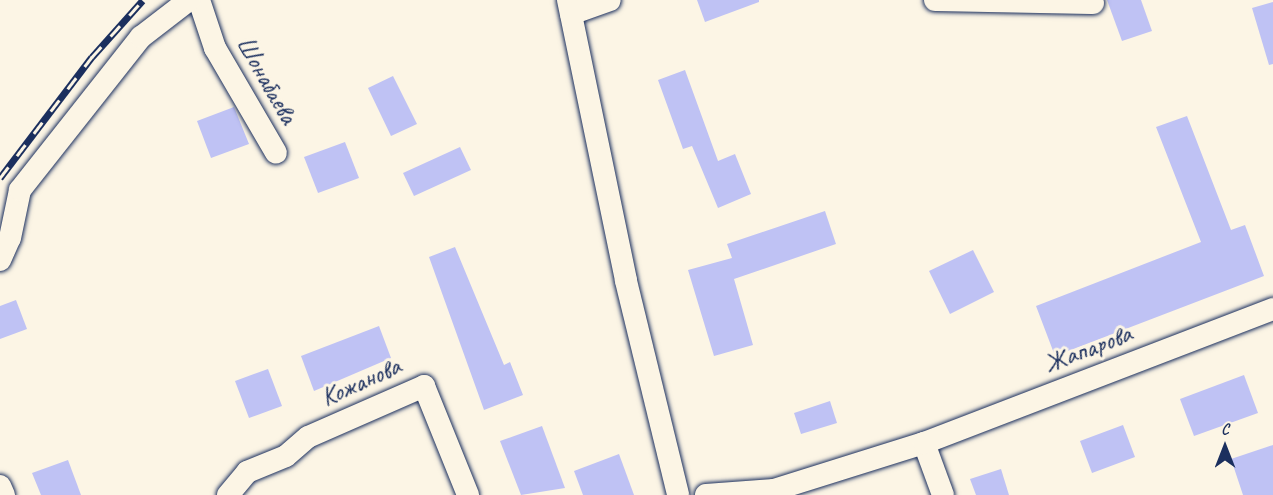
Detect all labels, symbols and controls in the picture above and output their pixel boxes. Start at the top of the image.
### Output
street label: Шонабаева [230,31,304,129]
street label: Жапарова [1040,318,1136,380]
street label: Кожанова [316,351,406,413]
north arrow [1195,417,1255,477]
text: С [1221,419,1229,439]

